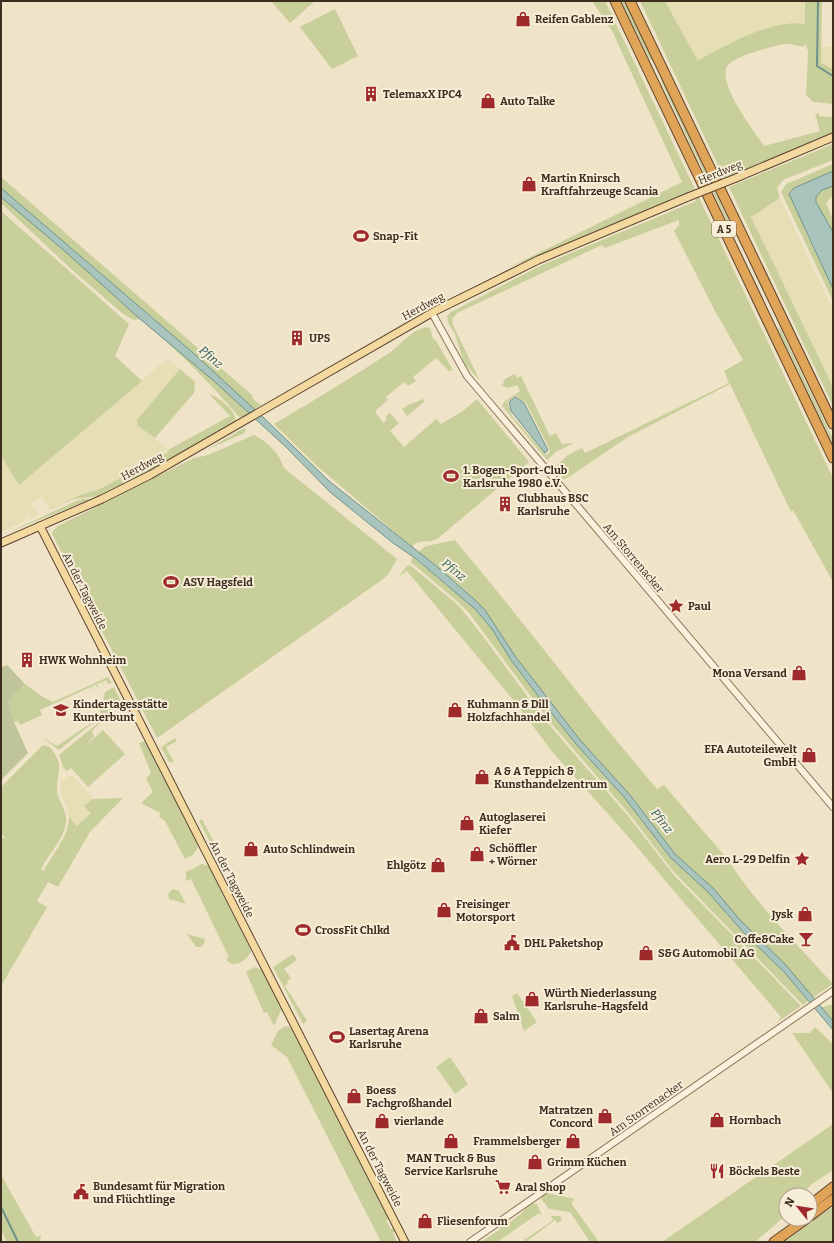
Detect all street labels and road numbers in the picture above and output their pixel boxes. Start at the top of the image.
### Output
street label: Herdweg [696,158,744,187]
road number: A 5 [712,221,736,237]
street label: Herdweg [400,290,447,323]
street label: Herdweg [119,450,166,483]
street label: Am Storrenacker [601,521,667,596]
street label: An der Tagweide [60,551,110,632]
street label: An der Tagweide [207,839,257,920]
street label: Am Storrenacker [607,1078,686,1139]
street label: An der Tagweide [355,1128,405,1209]

